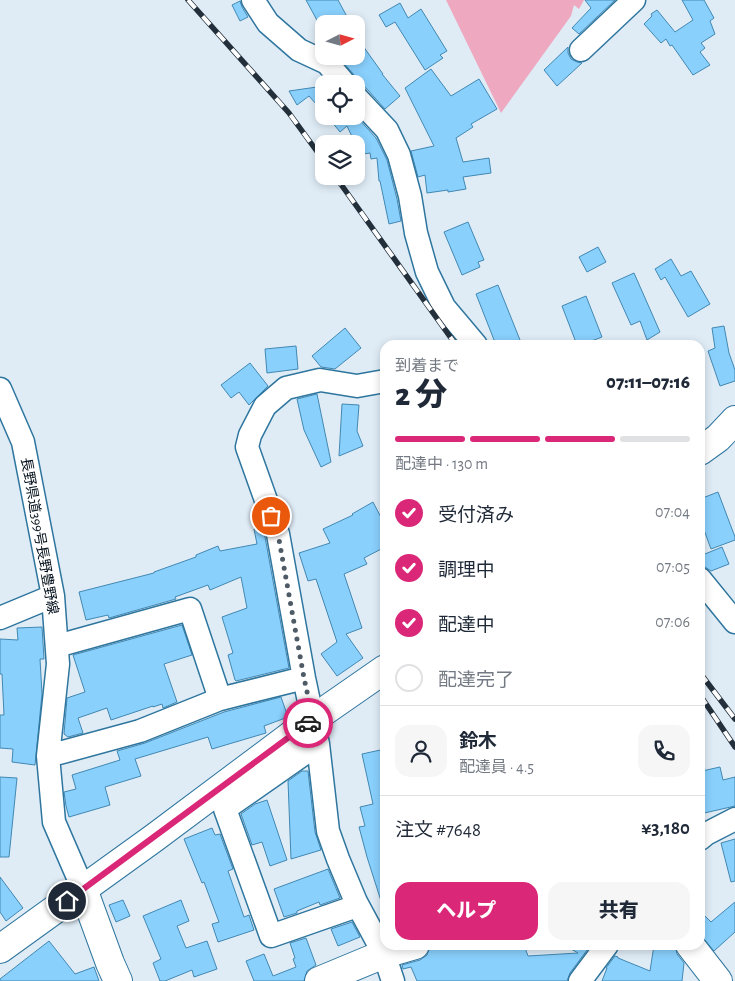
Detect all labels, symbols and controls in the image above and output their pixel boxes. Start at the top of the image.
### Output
north arrow [315,15,365,65]
map controls [315,15,365,185]
button: locate [315,75,365,125]
button: layers [315,135,365,185]
text: 到着まで [395,358,459,374]
text: 07:11–07:16 [606,373,690,392]
text: 2 分 [395,379,447,411]
text: 配達中 · 130 m [395,456,488,472]
street label: 長野県道399号長野豊野線 [18,457,61,616]
pin [250,495,292,537]
icon: check [395,499,423,527]
icon: bag [257,502,285,530]
text: 07:04 [655,504,690,520]
text: 受付済み [438,506,514,525]
icon: check [395,554,423,582]
text: 07:05 [656,559,690,575]
text: 調理中 [438,561,495,580]
icon: check [395,609,423,637]
text: 07:06 [655,614,690,630]
text: 配達中 [438,616,495,635]
text: 配達完了 [438,671,514,690]
courier [283,698,333,748]
icon: car [294,709,322,737]
button: person [395,725,447,777]
button: phone [638,725,690,777]
text: 鈴木 [459,732,497,751]
text: 配達員 · 4.5 [459,759,534,775]
text: ¥3,180 [641,819,690,838]
text: 注文 #7648 [395,821,481,840]
pin [46,880,88,922]
button: ヘルプ [395,882,538,940]
button: 共有 [548,882,690,940]
icon: home [53,887,81,915]

